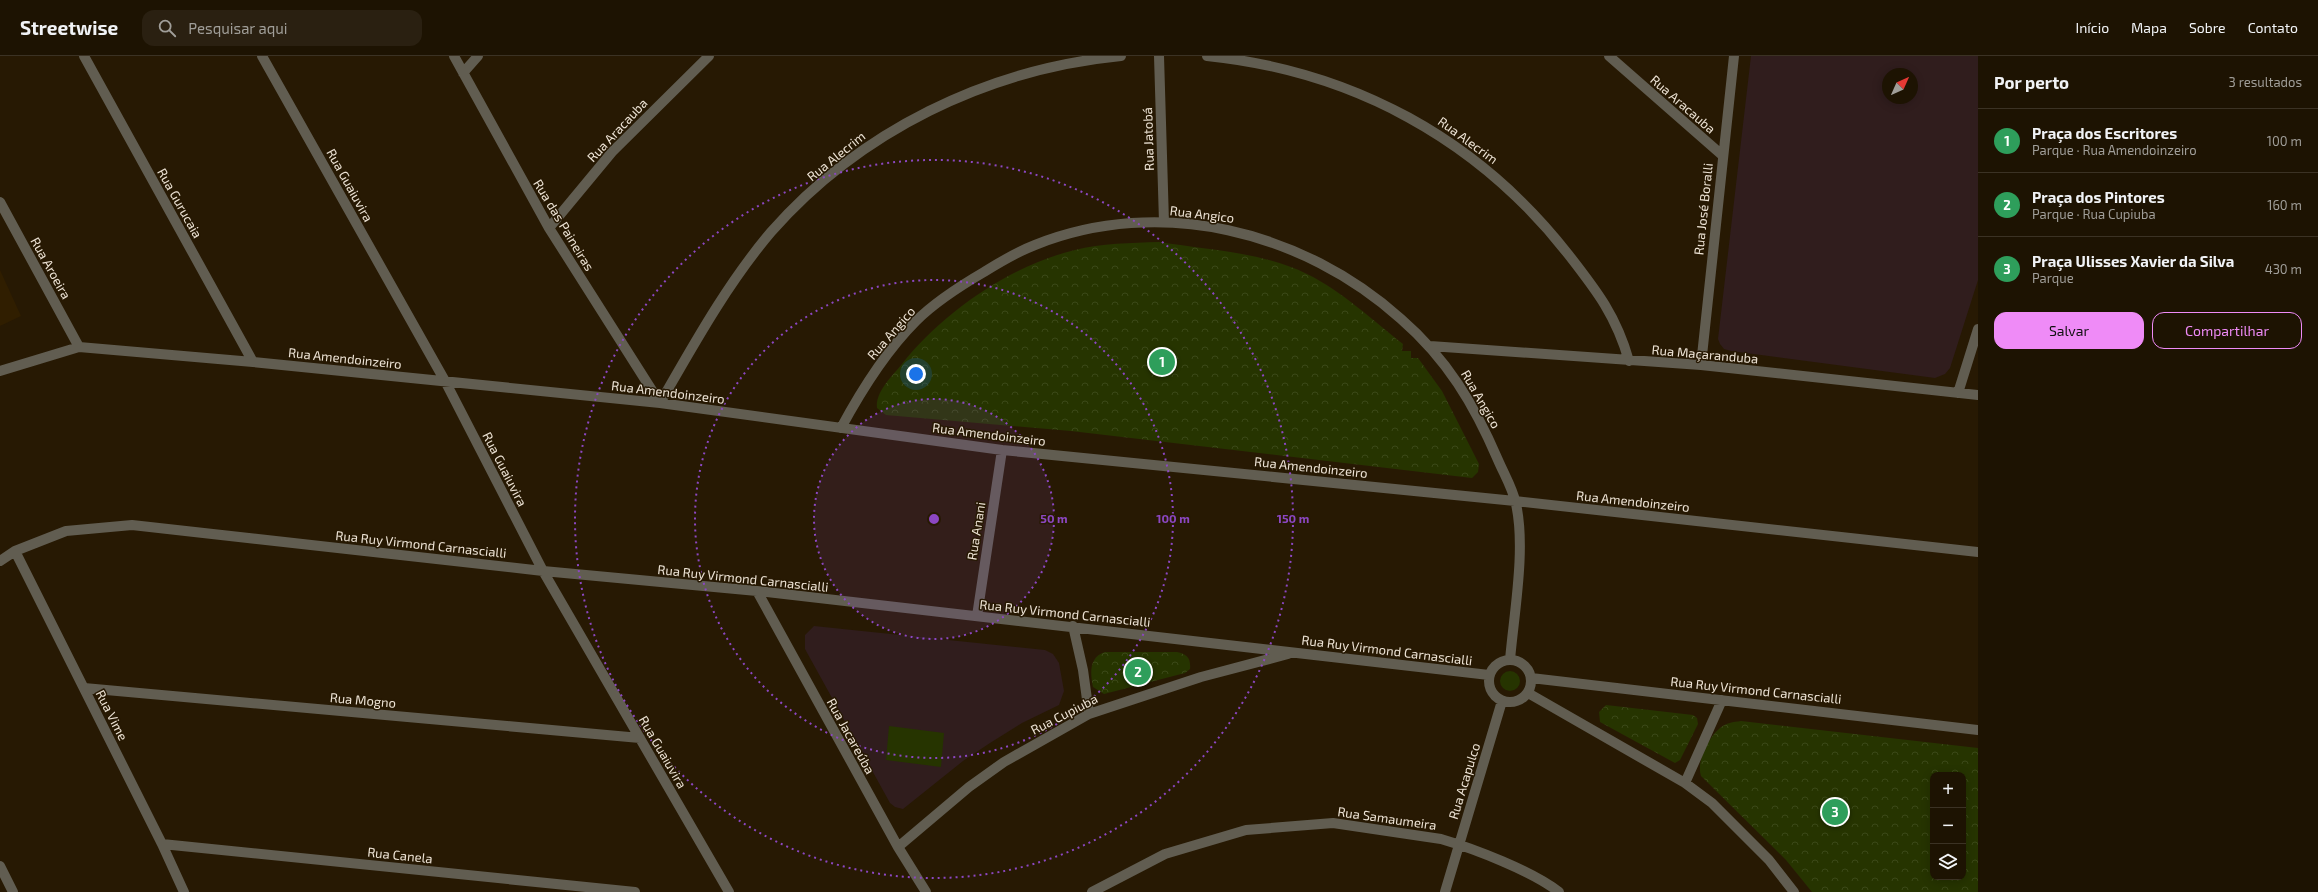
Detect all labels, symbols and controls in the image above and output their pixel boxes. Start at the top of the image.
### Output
search box [142,10,422,46]
text: Streetwise [20,16,118,39]
icon: search [156,17,178,39]
text: Pesquisar aqui [188,19,287,37]
text: Início [2076,19,2109,36]
text: Mapa [2131,19,2167,36]
text: Sobre [2189,19,2226,36]
text: Contato [2248,19,2298,36]
north arrow [1882,68,1918,104]
street label: Rua Aracauba [1647,71,1719,137]
text: Por perto [1994,72,2069,92]
text: 3 resultados [2229,74,2302,90]
street label: Rua Aracauba [584,95,650,165]
street label: Rua Jatobá [1139,107,1157,171]
street label: Rua Alecrim [1435,113,1501,167]
text: Praça dos Escritores [2032,124,2177,142]
street label: Rua Alecrim [804,128,868,184]
text: 1 [2004,133,2010,149]
text: 100 m [2267,133,2302,149]
text: Parque · Rua Amendoinzeiro [2032,142,2197,158]
street label: Rua Guaiuvira [323,146,377,224]
street label: Rua José Boralli [1690,162,1716,256]
street label: Rua Gurucaia [154,165,206,241]
street label: Rua das Paineiras [530,176,598,274]
text: Praça dos Pintores [2032,188,2165,206]
text: 2 [2003,197,2011,213]
text: 160 m [2267,197,2302,213]
street label: Rua Angico [1169,202,1235,226]
text: Parque · Rua Cupiuba [2032,206,2156,222]
street label: Rua Aroeira [27,234,75,302]
text: Praça Ulisses Xavier da Silva [2032,252,2234,270]
text: 3 [2003,261,2011,277]
text: 430 m [2265,261,2302,277]
text: Parque [2032,270,2074,286]
street label: Rua Angico [864,303,918,363]
button: Salvar [1994,312,2144,349]
button: Compartilhar [2152,312,2302,349]
street label: Rua Maçaranduba [1651,341,1759,368]
street label: Rua Amendoinzeiro [287,344,403,372]
pin: 1 [1149,347,1175,377]
your location [906,364,926,384]
street label: Rua Angico [1458,367,1504,431]
street label: Rua Amendoinzeiro [610,377,726,407]
street label: Rua Amendoinzeiro [931,419,1047,449]
street label: Rua Guaiuvira [479,429,531,509]
street label: Rua Amendoinzeiro [1253,453,1369,481]
street label: Rua Amendoinzeiro [1575,487,1691,515]
street label: Rua Anani [964,501,988,561]
text: 50 m [1040,511,1068,525]
text: 100 m [1156,511,1190,525]
text: 150 m [1277,511,1309,525]
centre of rings [927,512,941,526]
street label: Rua Ruy Virmond Carnascialli [335,527,507,561]
street label: Rua Ruy Virmond Carnascialli [657,561,829,595]
street label: Rua Ruy Virmond Carnascialli [979,596,1151,630]
street label: Rua Ruy Virmond Carnascialli [1301,632,1473,668]
pin: 2 [1125,657,1151,687]
street label: Rua Ruy Virmond Carnascialli [1670,673,1842,707]
street label: Rua Vime [92,687,132,743]
street label: Rua Mogno [329,689,397,711]
street label: Rua Cupiuba [1028,690,1100,738]
street label: Rua Jacareúba [824,695,878,777]
street label: Rua Guaiuvira [636,713,690,791]
street label: Rua Acapulco [1445,741,1483,821]
map controls [1930,772,1966,880]
button: + [1930,772,1966,808]
pin: 3 [1822,797,1848,827]
street label: Rua Samaumeira [1336,803,1438,833]
button: − [1930,808,1966,844]
street label: Rua Canela [367,844,433,866]
button: layers [1930,844,1966,880]

